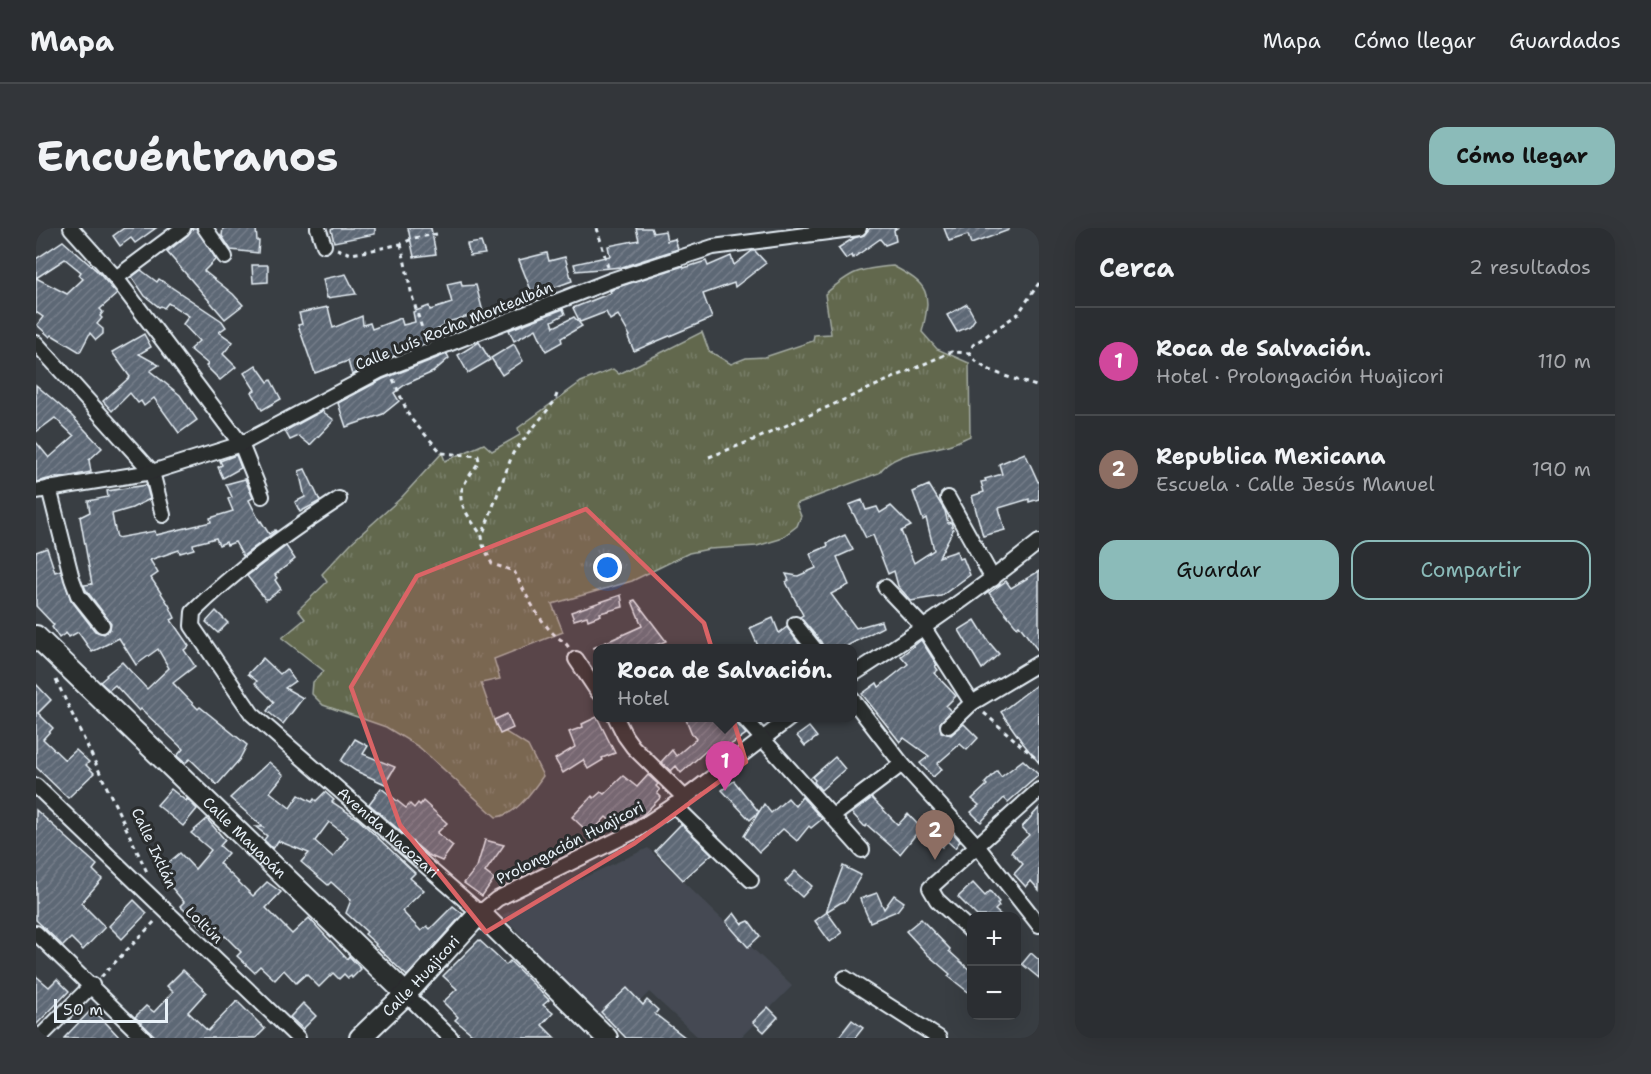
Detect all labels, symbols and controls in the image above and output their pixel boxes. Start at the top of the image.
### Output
text: Mapa [30,22,114,60]
text: Mapa [1263,27,1321,55]
text: Cómo llegar [1354,27,1476,55]
text: Guardados [1509,27,1621,55]
button: Cómo llegar [1429,127,1615,185]
text: Encuéntranos [36,128,338,184]
text: Cerca [1099,250,1174,285]
text: 2 resultados [1469,254,1591,280]
street label: Calle Luís Rocha Montealbán [352,277,556,375]
text: Roca de Salvación. [1156,334,1371,363]
text: 1 [1114,348,1123,374]
text: 110 m [1537,348,1591,374]
text: Hotel · Prolongación Huajicori [1156,363,1444,389]
text: Republica Mexicana [1156,442,1386,471]
text: 2 [1112,456,1126,482]
text: 190 m [1532,456,1591,482]
text: Escuela · Calle Jesús Manuel [1156,471,1434,497]
button: Guardar [1099,540,1339,600]
button: Compartir [1351,540,1591,600]
your location [593,553,622,582]
popup [593,644,857,722]
text: Roca de Salvación. [617,656,833,685]
text: Hotel [617,685,669,711]
pin: 1 [706,742,744,791]
street label: Avenida Nacozari [333,783,443,883]
street label: Calle Mayapán [198,793,291,883]
street label: Prolongación Huajicori [493,797,647,889]
street label: Calle Ixtlán [127,805,181,891]
pin: 2 [916,810,954,860]
street label: Loltún [181,902,227,948]
map controls [967,912,1021,1020]
button: + [967,912,1021,966]
street label: Calle Huajicori [378,931,464,1021]
button: − [967,966,1021,1020]
scale bar [54,996,168,1024]
text: 50 m [63,999,103,1020]

